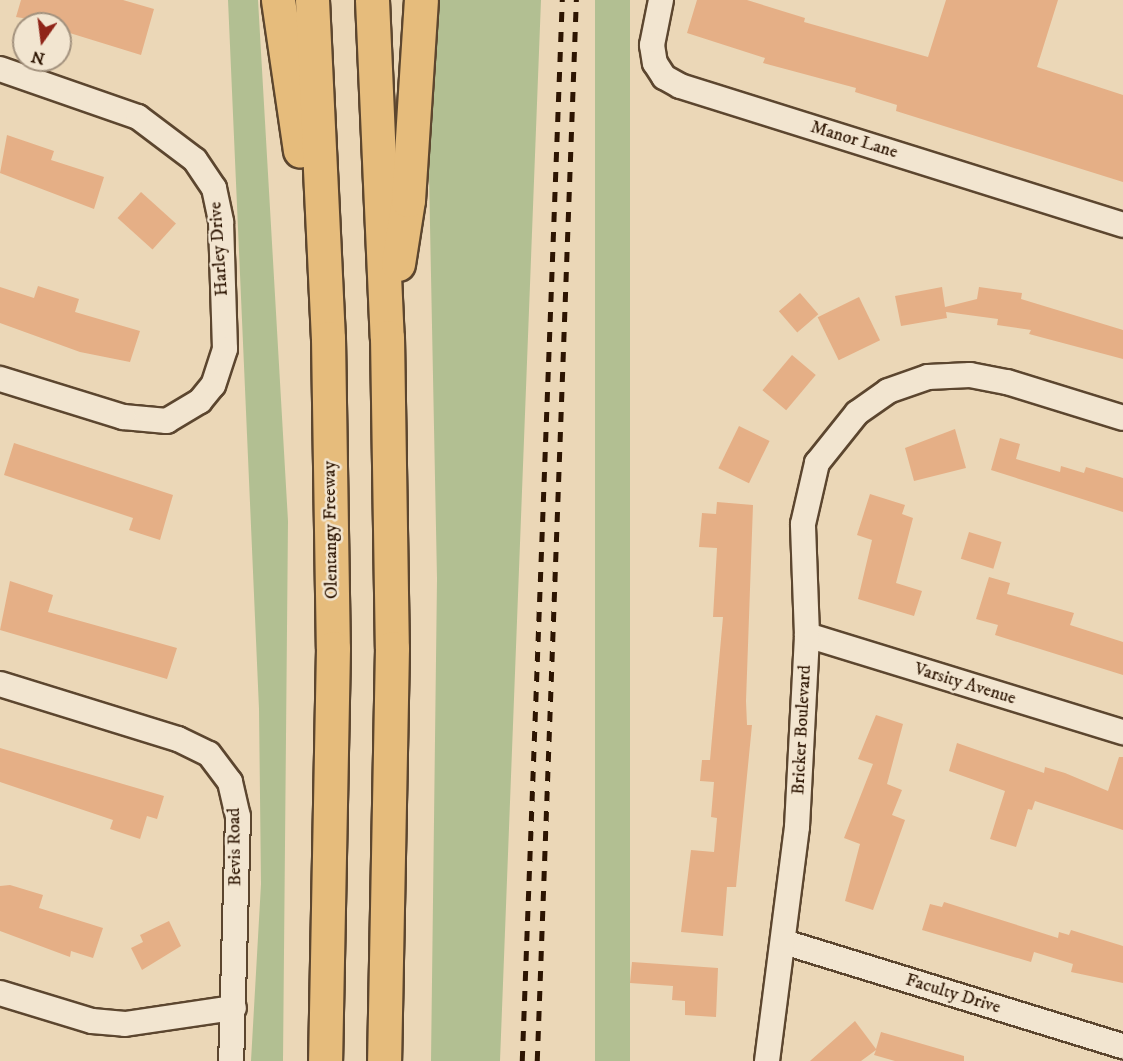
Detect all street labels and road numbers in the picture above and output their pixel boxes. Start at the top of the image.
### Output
street label: Manor Lane [808,116,900,164]
street label: Harley Drive [205,201,233,297]
street label: Olentangy Freeway [319,461,343,599]
street label: Varsity Avenue [912,658,1018,710]
street label: Bricker Boulevard [788,665,816,795]
street label: Bevis Road [224,808,246,886]
street label: Faculty Drive [903,969,1003,1019]

